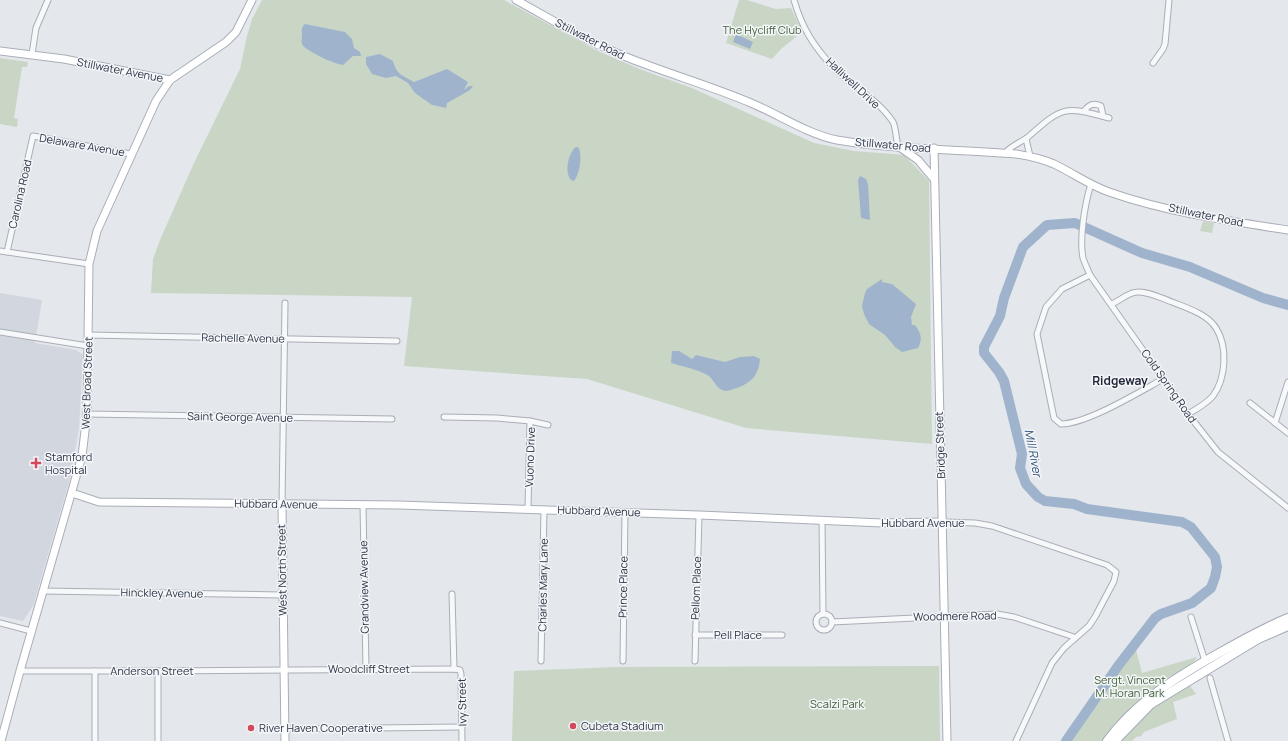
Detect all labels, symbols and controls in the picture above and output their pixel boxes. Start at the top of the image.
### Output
street label: Stillwater Road [553,15,627,62]
park label: The Hycliff Club [723,22,802,37]
street label: Stillwater Avenue [76,54,165,85]
street label: Halliwell Drive [823,54,884,112]
street label: Delaware Avenue [38,130,127,160]
street label: Stillwater Road [855,134,932,155]
street label: Carolina Road [4,158,35,230]
street label: Stillwater Road [1167,199,1245,230]
street label: Rachelle Avenue [201,329,285,346]
street label: West Broad Street [77,336,96,430]
street label: Cold Spring Road [1138,346,1200,426]
district label: Ridgeway [1092,372,1148,389]
street label: Saint George Avenue [187,408,294,425]
street label: Bridge Street [931,411,948,479]
street label: Vuono Drive [521,426,538,487]
water label: Mill River [1021,427,1047,480]
place label: Stamford Hospital [45,449,92,477]
marker: Stamford Hospital [30,457,42,469]
street label: Hubbard Avenue [234,495,318,512]
street label: Hubbard Avenue [557,502,642,519]
street label: Hubbard Avenue [881,515,965,530]
street label: West North Street [273,524,290,616]
street label: Charles Mary Lane [534,538,551,632]
street label: Grandview Avenue [355,540,372,634]
street label: Prince Place [614,555,631,618]
street label: Pellom Place [687,555,704,620]
street label: Hinckley Avenue [121,584,204,601]
street label: Woodmere Road [913,607,997,624]
street label: Pell Place [714,627,763,642]
street label: Woodcliff Street [328,661,410,676]
street label: Anderson Street [110,663,194,678]
park label: Sergt. Vincent M. Horan Park [1094,672,1166,700]
street label: Ivy Street [454,678,469,726]
park label: Scalzi Park [810,696,865,711]
place label: Cubeta Stadium [581,718,663,733]
place label: River Haven Cooperative [259,720,383,735]
marker: Cubeta Stadium [568,721,578,731]
marker: River Haven Cooperative [246,723,256,733]

